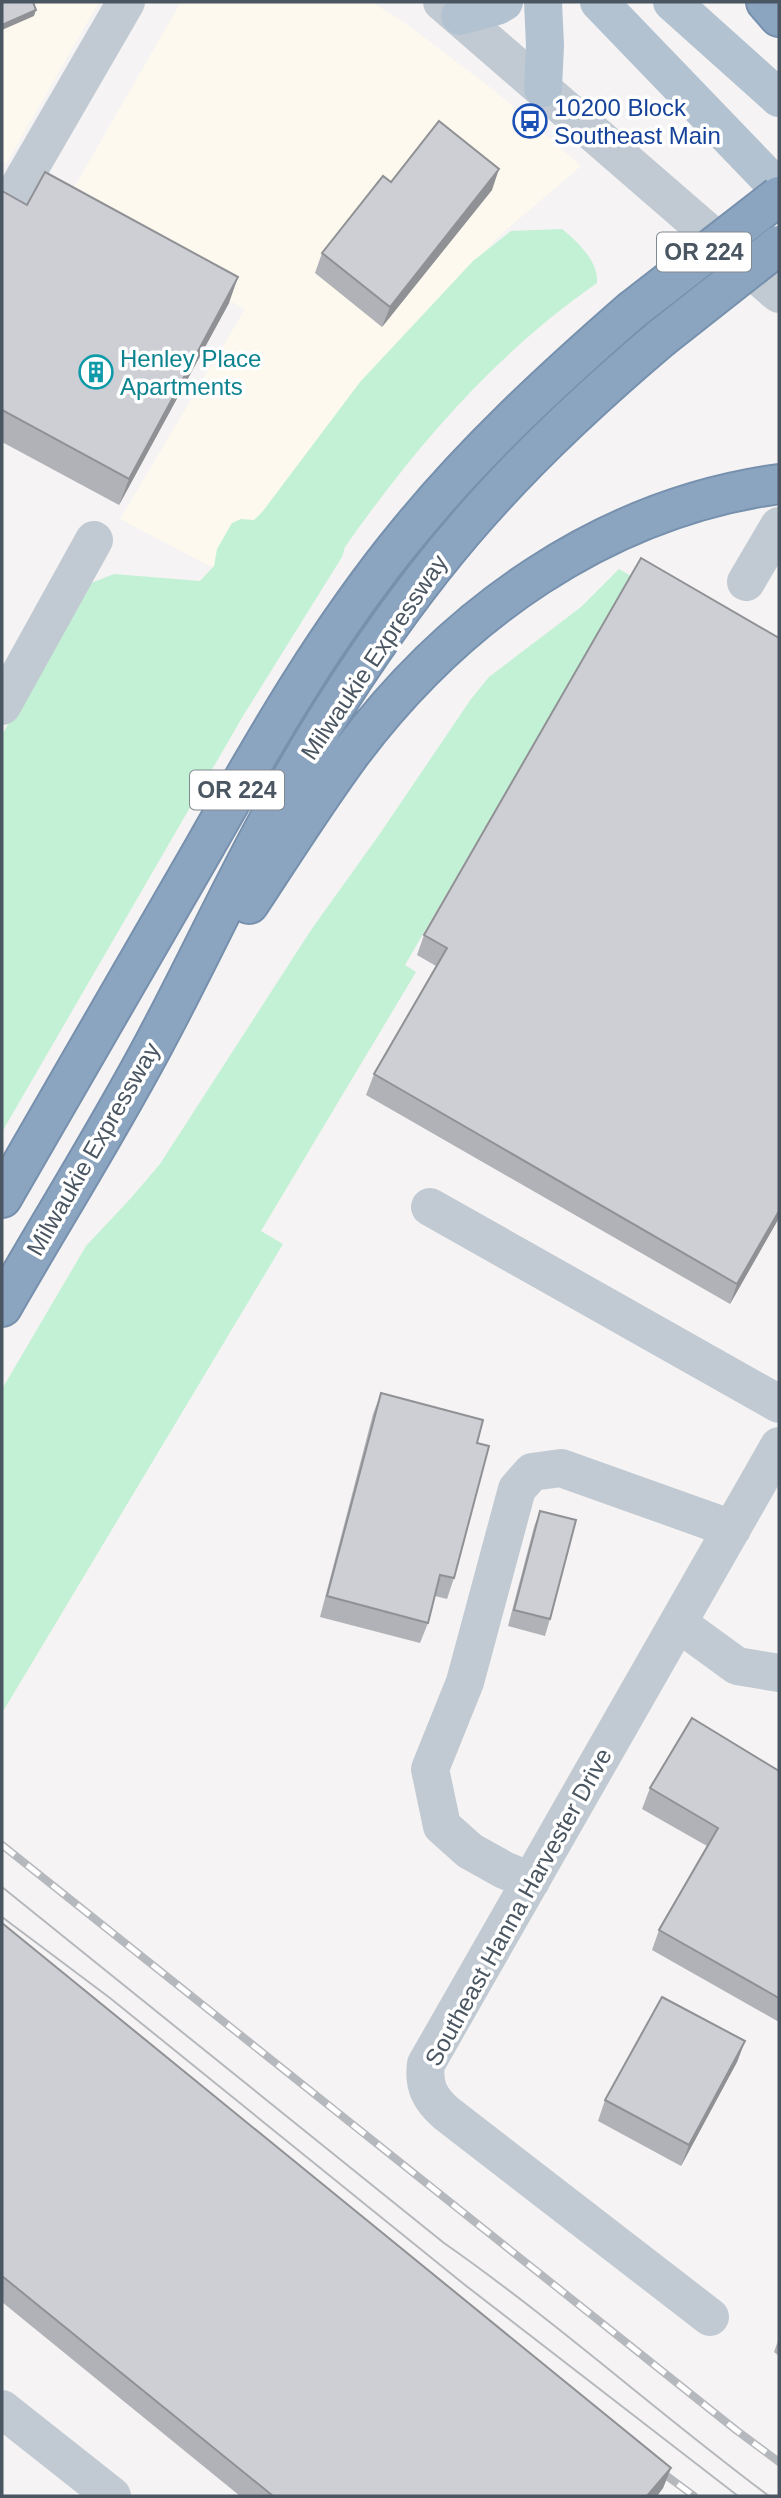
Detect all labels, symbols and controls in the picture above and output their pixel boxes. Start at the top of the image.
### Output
place label: 10200 Block Southeast Main [554,94,721,149]
bus stop icon: 10200 Block Southeast Main [511,102,549,140]
road number: OR 224 [657,232,751,272]
place label: Henley Place Apartments [120,345,261,400]
building icon: Henley Place Apartments [77,353,115,391]
street label: Milwaukie Expressway [295,549,453,765]
road number: OR 224 [190,770,284,810]
street label: Milwaukie Expressway [21,1038,165,1260]
street label: Southeast Hanna Harvester Drive [419,1744,617,2070]

